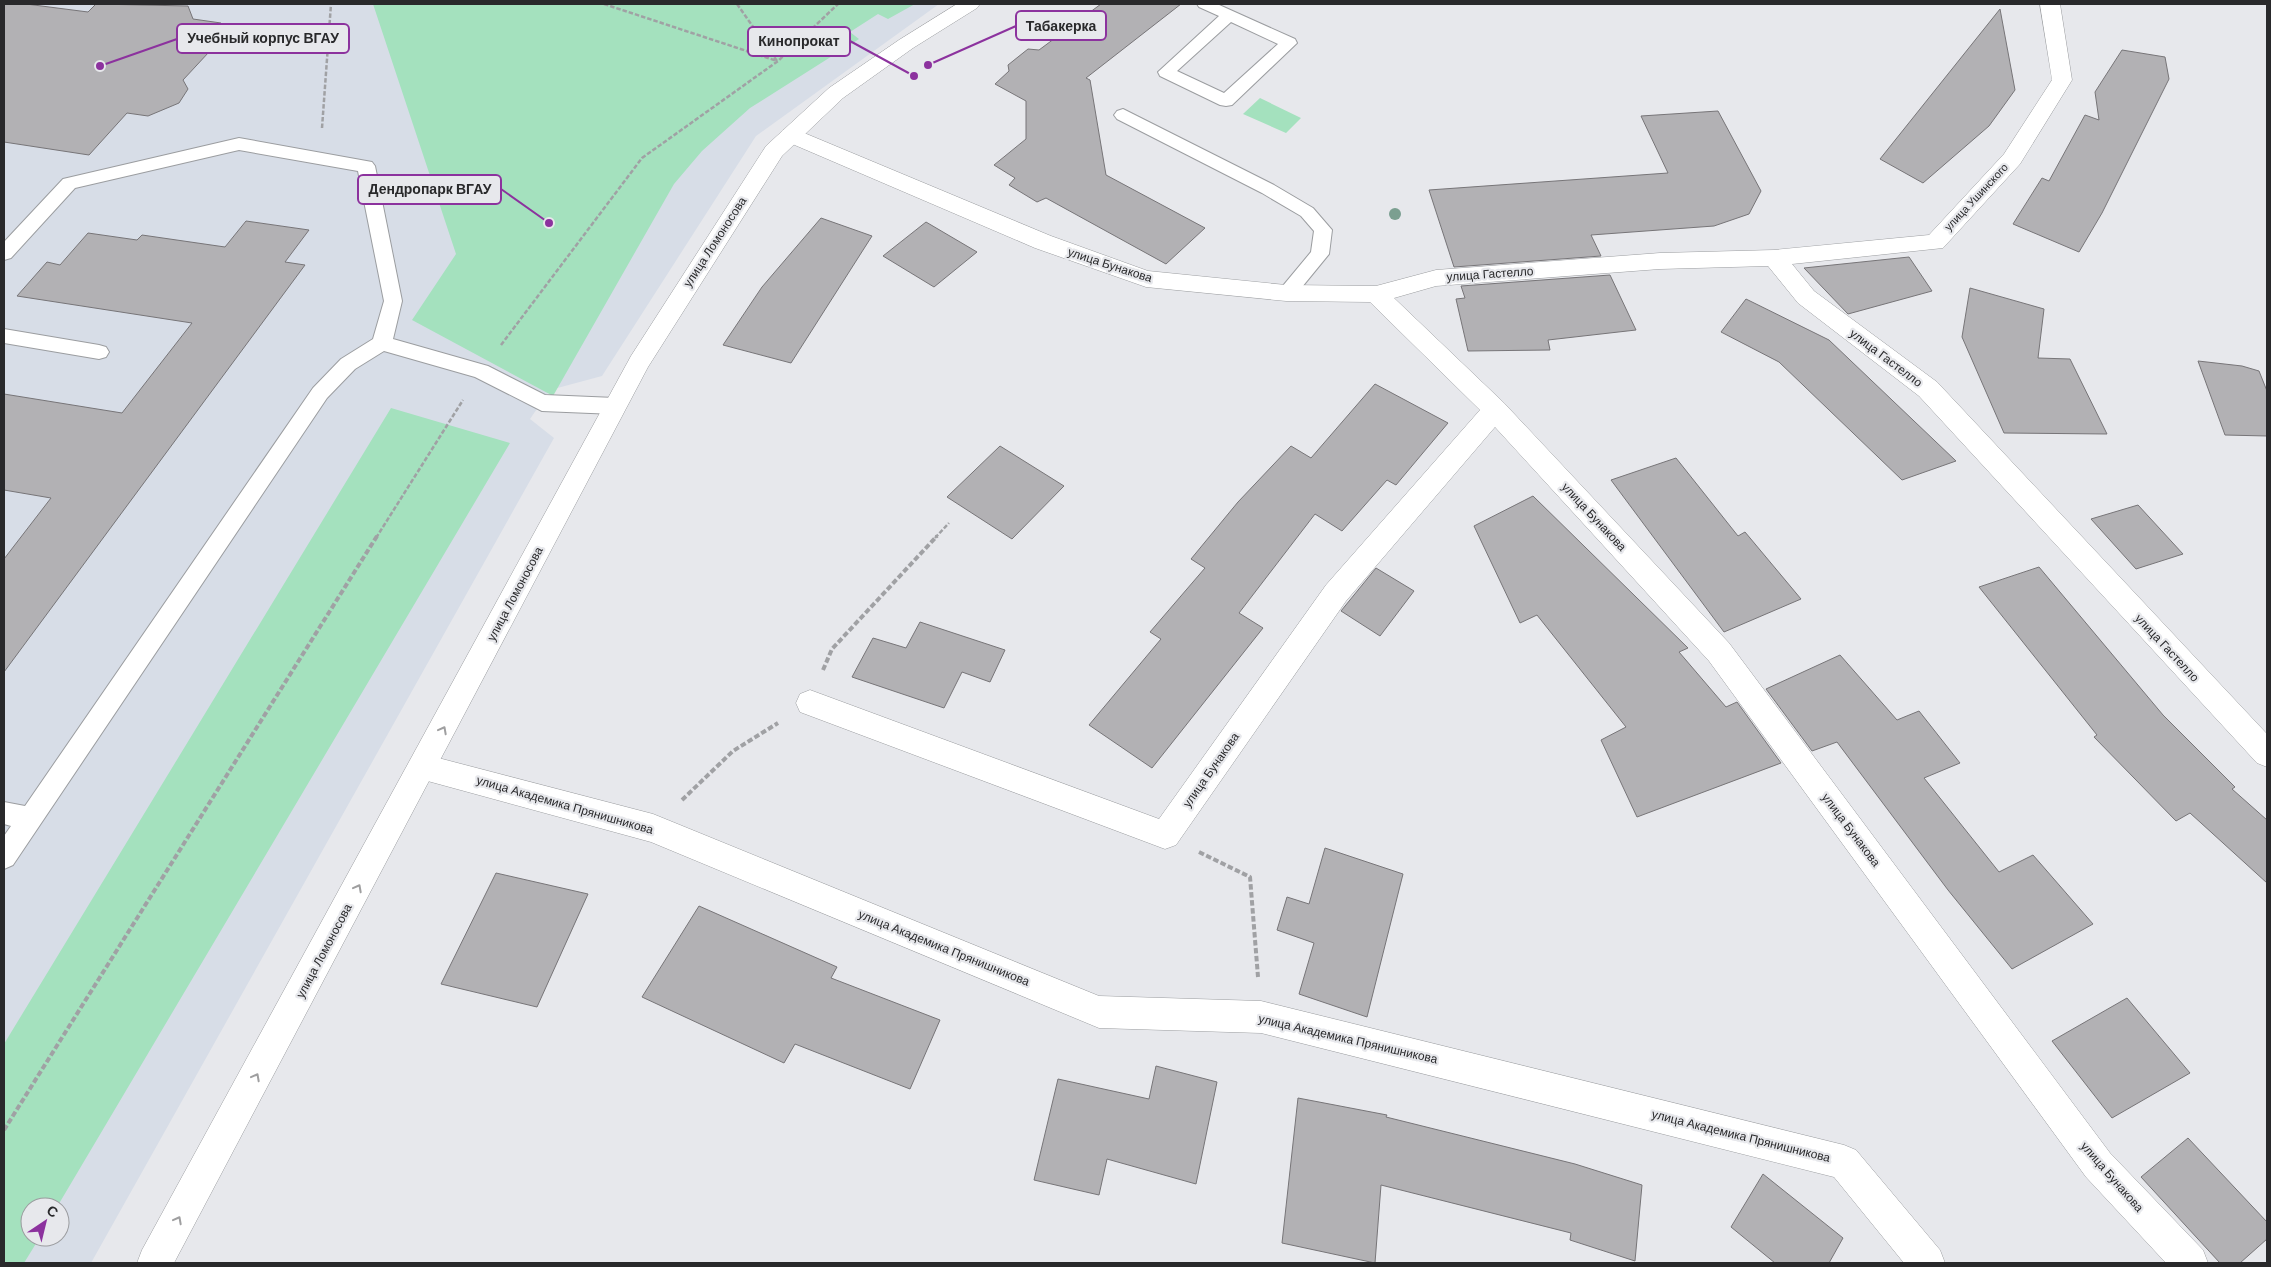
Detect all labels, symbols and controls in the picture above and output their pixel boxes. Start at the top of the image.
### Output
callout: Табакерка [1016,11,1106,40]
text: Табакерка [1026,17,1096,35]
callout: Учебный корпус ВГАУ [177,24,349,53]
callout: Кинопрокат [748,27,850,56]
text: Учебный корпус ВГАУ [187,29,339,47]
text: Кинопрокат [758,32,840,50]
street label: улица Ушинского [1941,160,2011,234]
callout: Дендропарк ВГАУ [358,175,501,204]
text: Дендропарк ВГАУ [369,180,492,198]
street label: улица Ломоносова [680,193,750,290]
street label: улица Бунакова [1066,244,1155,286]
street label: улица Гастелло [1446,263,1534,285]
street label: улица Гастелло [1846,325,1926,391]
street label: улица Бунакова [1558,479,1630,555]
street label: улица Ломоносова [483,544,547,644]
street label: улица Гастелло [2131,611,2203,686]
one-way arrow [437,726,447,735]
street label: улица Бунакова [1179,729,1243,811]
street label: улица Академика Прянишникова [475,772,656,838]
street label: улица Бунакова [1818,790,1884,870]
one-way arrow [352,885,362,894]
street label: улица Ломоносова [292,901,356,1001]
street label: улица Академика Прянишникова [856,906,1032,990]
street label: улица Академика Прянишникова [1257,1011,1439,1067]
one-way arrow [249,1074,259,1083]
street label: улица Академика Прянишникова [1650,1106,1832,1166]
street label: улица Бунакова [2077,1139,2147,1216]
north arrow [20,1197,70,1247]
text: С [43,1201,62,1222]
one-way arrow [172,1217,182,1226]

